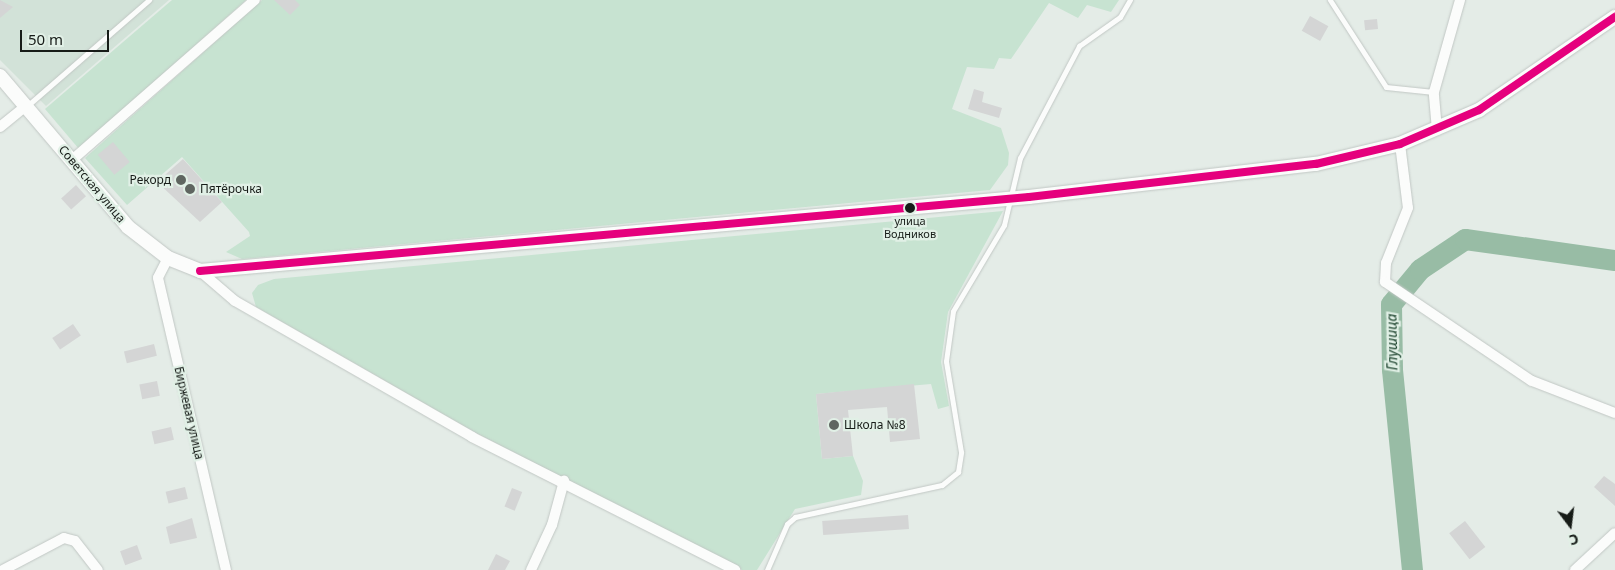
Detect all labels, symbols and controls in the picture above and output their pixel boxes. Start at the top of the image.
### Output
scale bar [22,20,111,52]
text: 50 m [28,29,63,49]
street label: Советская улица [56,142,128,226]
place label: Рекорд [130,173,171,187]
marker: Рекорд [175,174,187,186]
place label: Пятёрочка [200,182,262,196]
marker: Пятёрочка [184,183,196,195]
marker: улица Водников [905,203,915,213]
place label: улица Водников [884,215,936,241]
water label: Глушица [1383,314,1401,370]
street label: Биржевая улица [171,365,207,461]
place label: Школа №8 [844,418,906,432]
marker: Школа №8 [828,419,840,431]
north arrow [1545,500,1595,550]
text: С [1567,530,1581,550]

